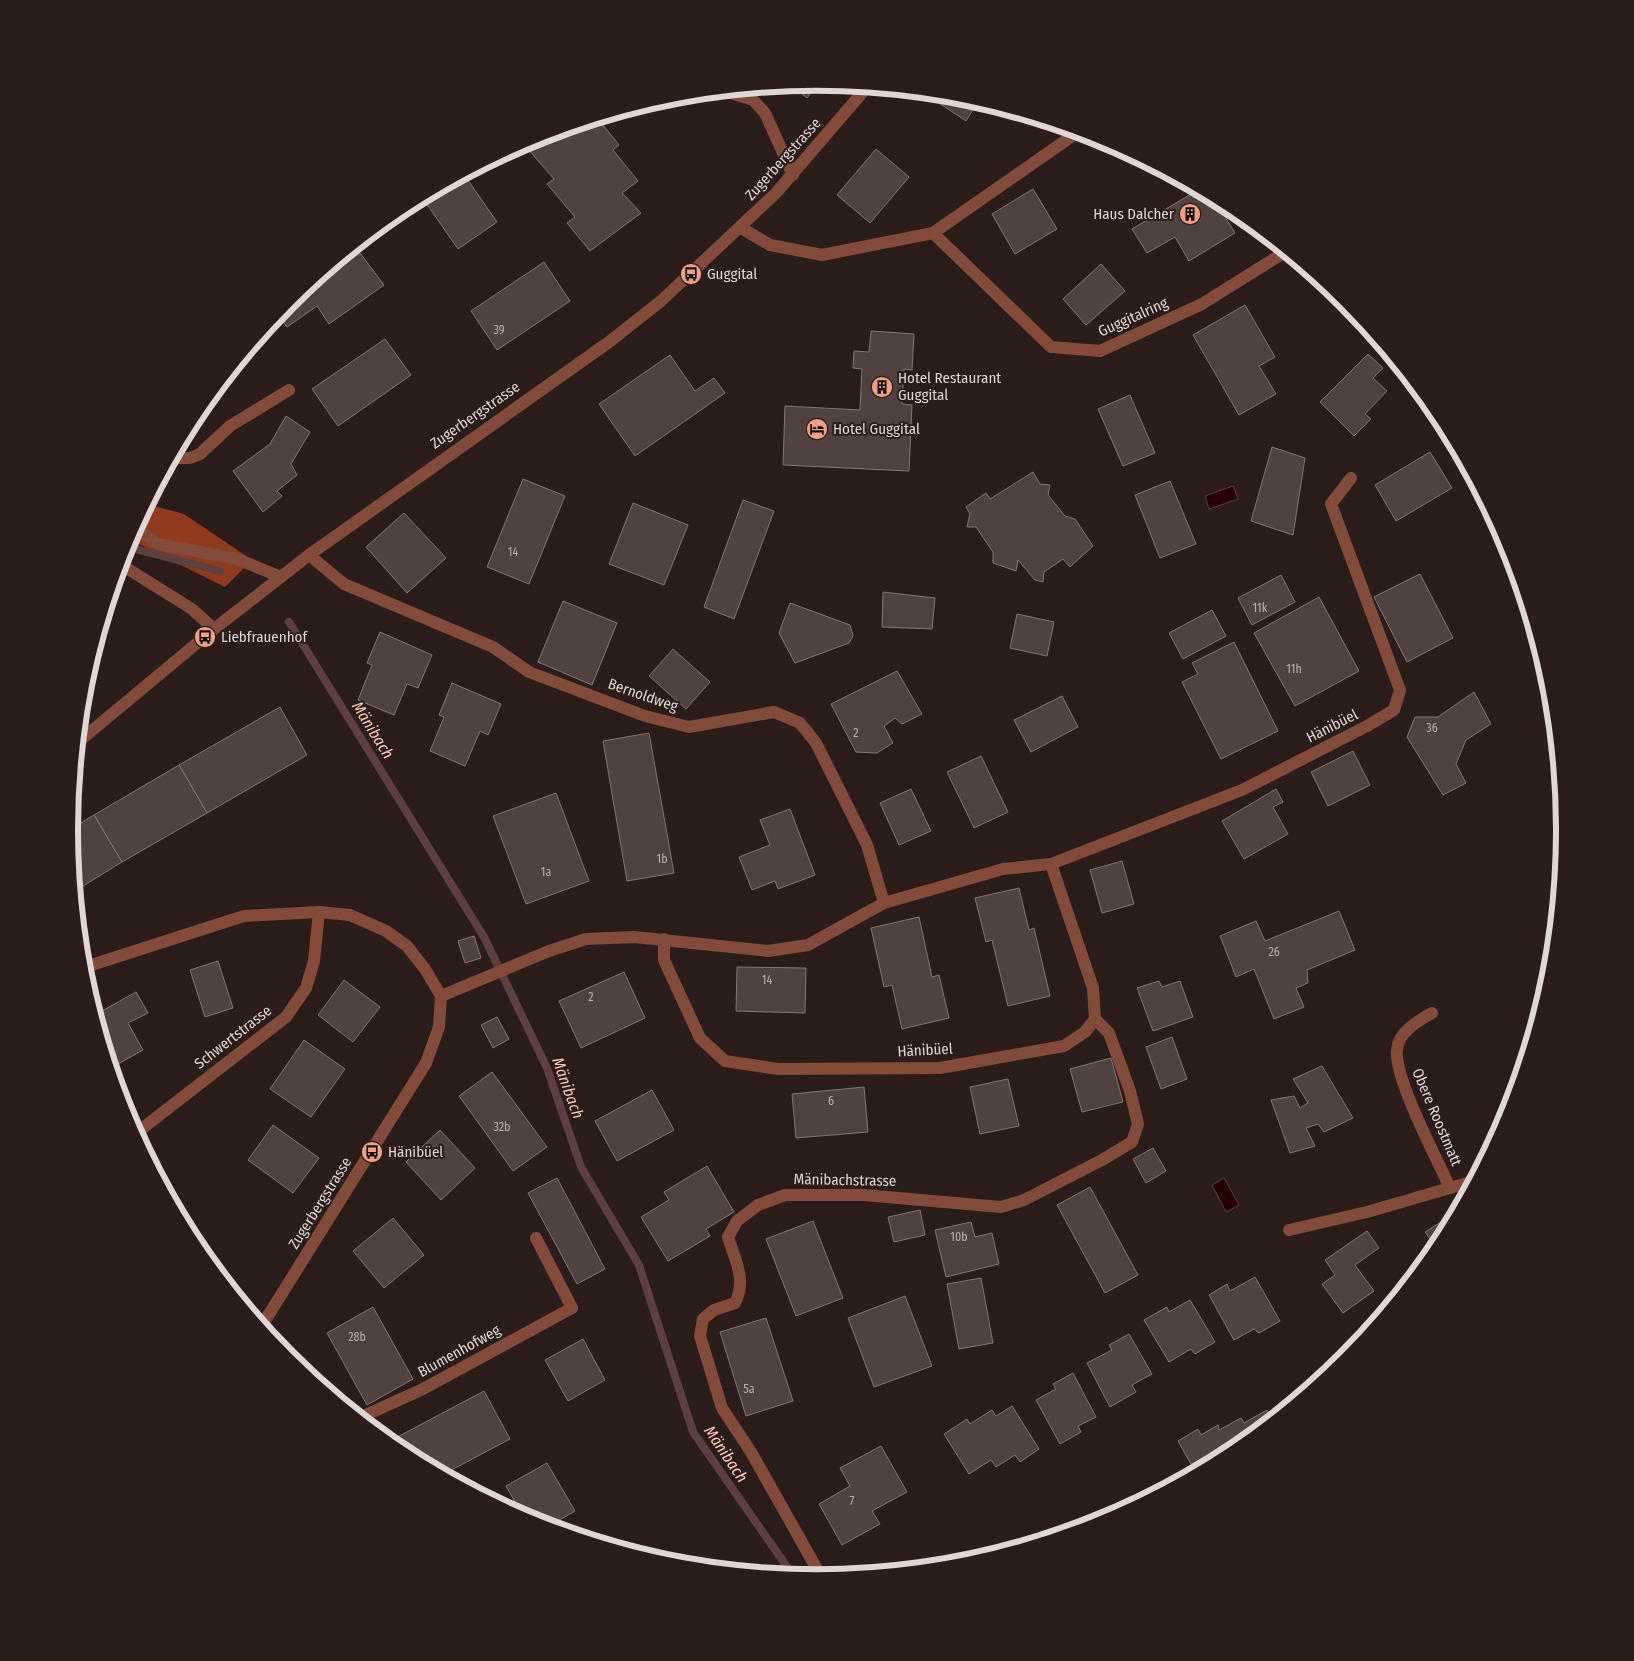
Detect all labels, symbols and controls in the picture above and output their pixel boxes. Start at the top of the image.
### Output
street label: Zugerbergstrasse [741,114,825,204]
building icon: Haus Dalcher [1178,202,1202,226]
place label: Haus Dalcher [1093,205,1175,223]
bus stop icon: Guggital [679,262,703,286]
place label: Guggital [707,265,757,283]
street label: Guggitalring [1095,294,1171,340]
house number: 39 [493,323,505,337]
place label: Hotel Restaurant Guggital [898,369,1001,404]
building icon: Hotel Restaurant Guggital [870,375,894,399]
street label: Zugerbergstrasse [427,378,523,452]
hotel icon: Hotel Guggital [805,417,829,441]
place label: Hotel Guggital [833,420,920,438]
house number: 14 [508,545,518,559]
house number: 11k [1253,601,1268,615]
bus stop icon: Liebfrauenhof [193,625,217,649]
place label: Liebfrauenhof [221,628,308,646]
house number: 11h [1286,662,1302,676]
street label: Bernoldweg [606,675,680,715]
water label: Mänibach [348,698,398,762]
street label: Hänibüel [1303,705,1361,747]
house number: 36 [1426,721,1438,735]
house number: 2 [853,726,859,740]
house number: 1b [656,852,668,866]
house number: 1a [541,865,551,879]
house number: 26 [1268,945,1280,959]
house number: 14 [762,973,772,987]
house number: 2 [588,990,594,1004]
street label: Schwertstrasse [191,1001,275,1073]
street label: Hänibüel [897,1040,953,1060]
water label: Mänibach [548,1055,588,1121]
street label: Obere Roostmatt [1408,1065,1466,1169]
house number: 6 [828,1094,834,1108]
house number: 32b [494,1120,511,1134]
bus stop icon: Hänibüel [360,1140,384,1164]
place label: Hänibüel [388,1143,443,1161]
street label: Zugerbergstrasse [285,1154,355,1252]
street label: Mänibachstrasse [794,1170,896,1190]
house number: 10b [950,1230,968,1244]
street label: Blumenhofweg [415,1321,503,1381]
house number: 28b [348,1330,366,1344]
house number: 5a [743,1382,755,1396]
water label: Mänibach [700,1422,752,1486]
house number: 7 [850,1494,855,1508]

